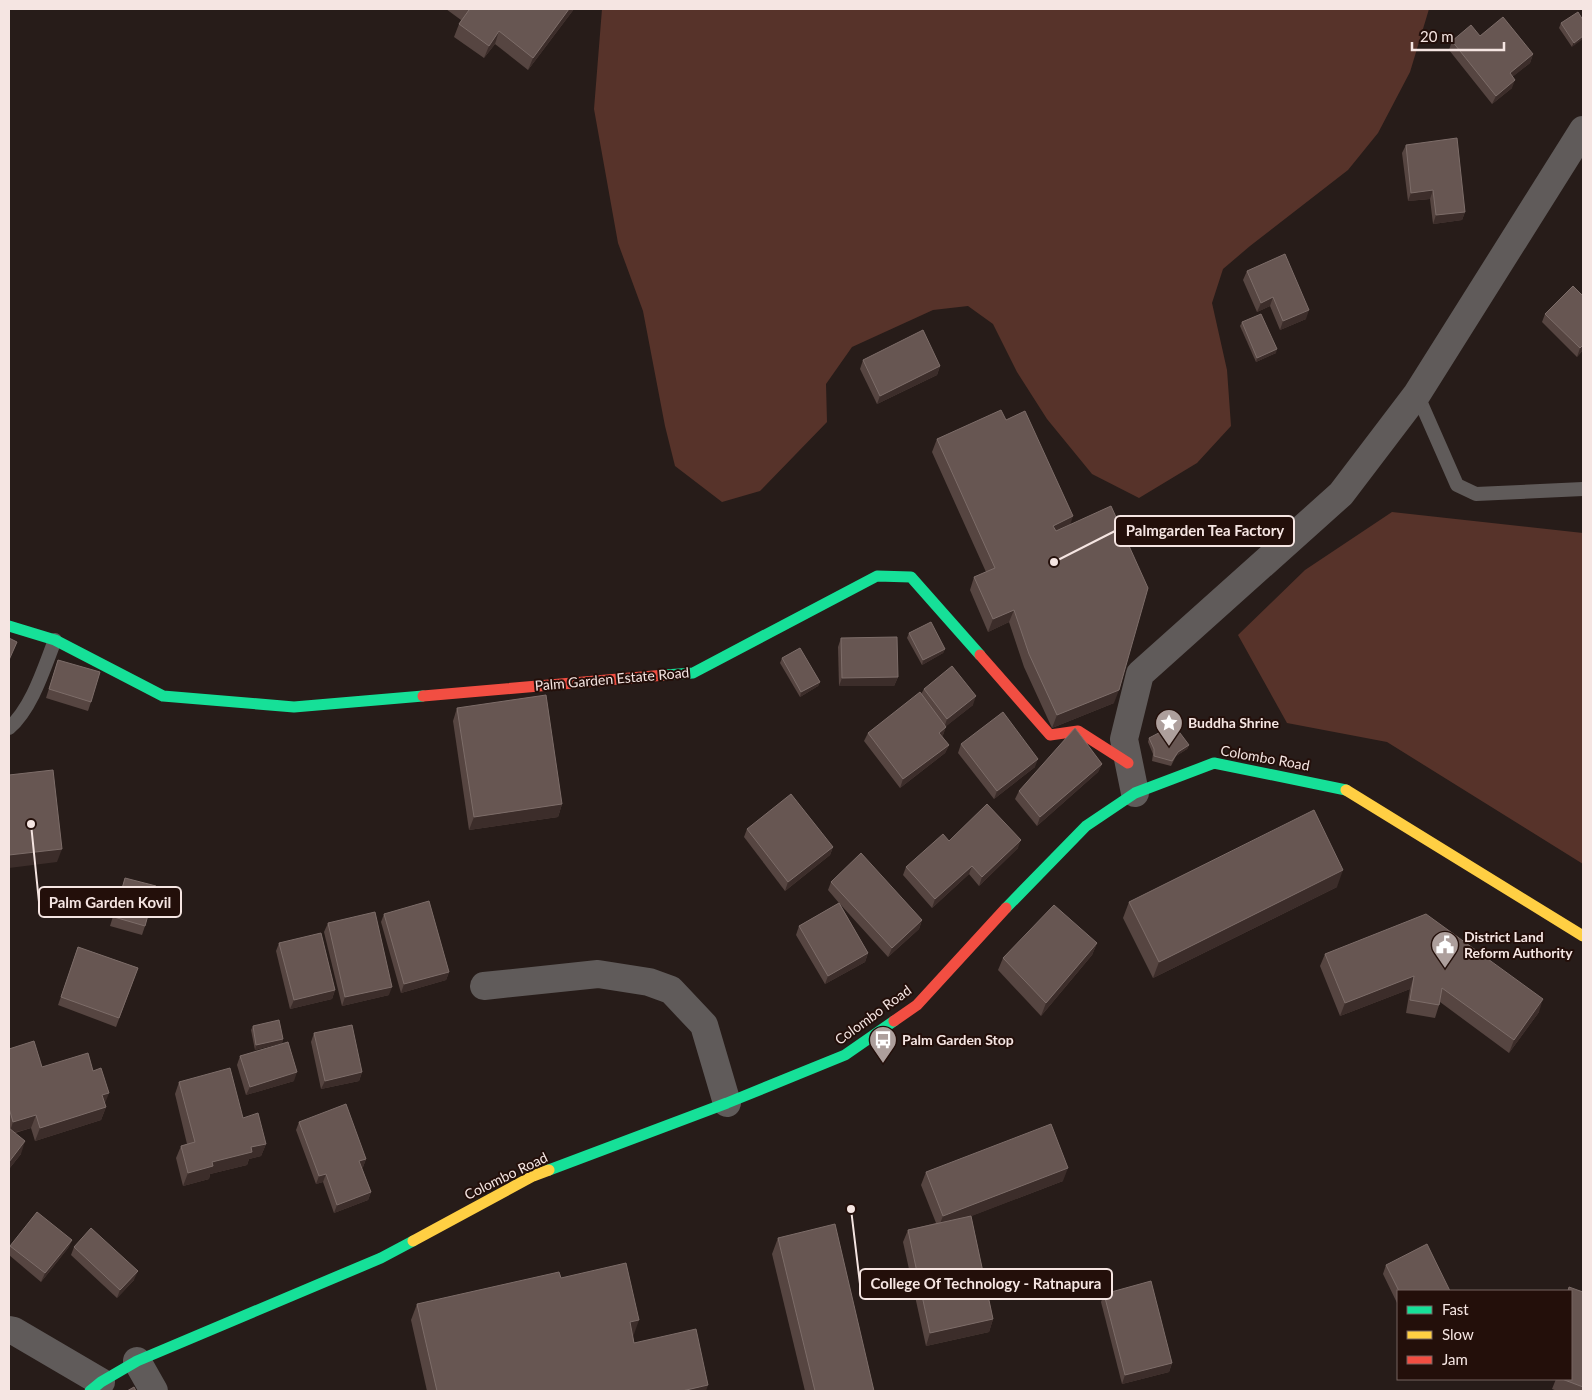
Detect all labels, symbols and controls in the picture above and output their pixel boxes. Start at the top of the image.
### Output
scale bar [1412,20,1504,52]
text: 20 m [1420,27,1454,45]
callout: Palmgarden Tea Factory [1115,516,1294,546]
text: Palmgarden Tea Factory [1126,521,1284,539]
street label: Palm Garden Estate Road [534,663,690,694]
place icon: Buddha Shrine [1154,708,1184,747]
place label: Buddha Shrine [1188,714,1279,731]
street label: Colombo Road [1219,741,1311,774]
callout: Palm Garden Kovil [39,887,181,917]
text: Palm Garden Kovil [49,893,171,911]
place label: District Land Reform Authority [1464,928,1573,961]
public building icon: District Land Reform Authority [1430,930,1460,969]
street label: Colombo Road [831,981,914,1048]
bus stop icon: Palm Garden Stop [868,1025,898,1064]
place label: Palm Garden Stop [902,1031,1014,1048]
street label: Colombo Road [461,1148,550,1203]
callout: College Of Technology - Ratnapura [860,1269,1112,1299]
text: College Of Technology - Ratnapura [871,1274,1101,1292]
legend [1397,1290,1572,1380]
text: Fast [1442,1300,1469,1318]
text: Slow [1442,1325,1474,1343]
text: Jam [1442,1350,1468,1368]

